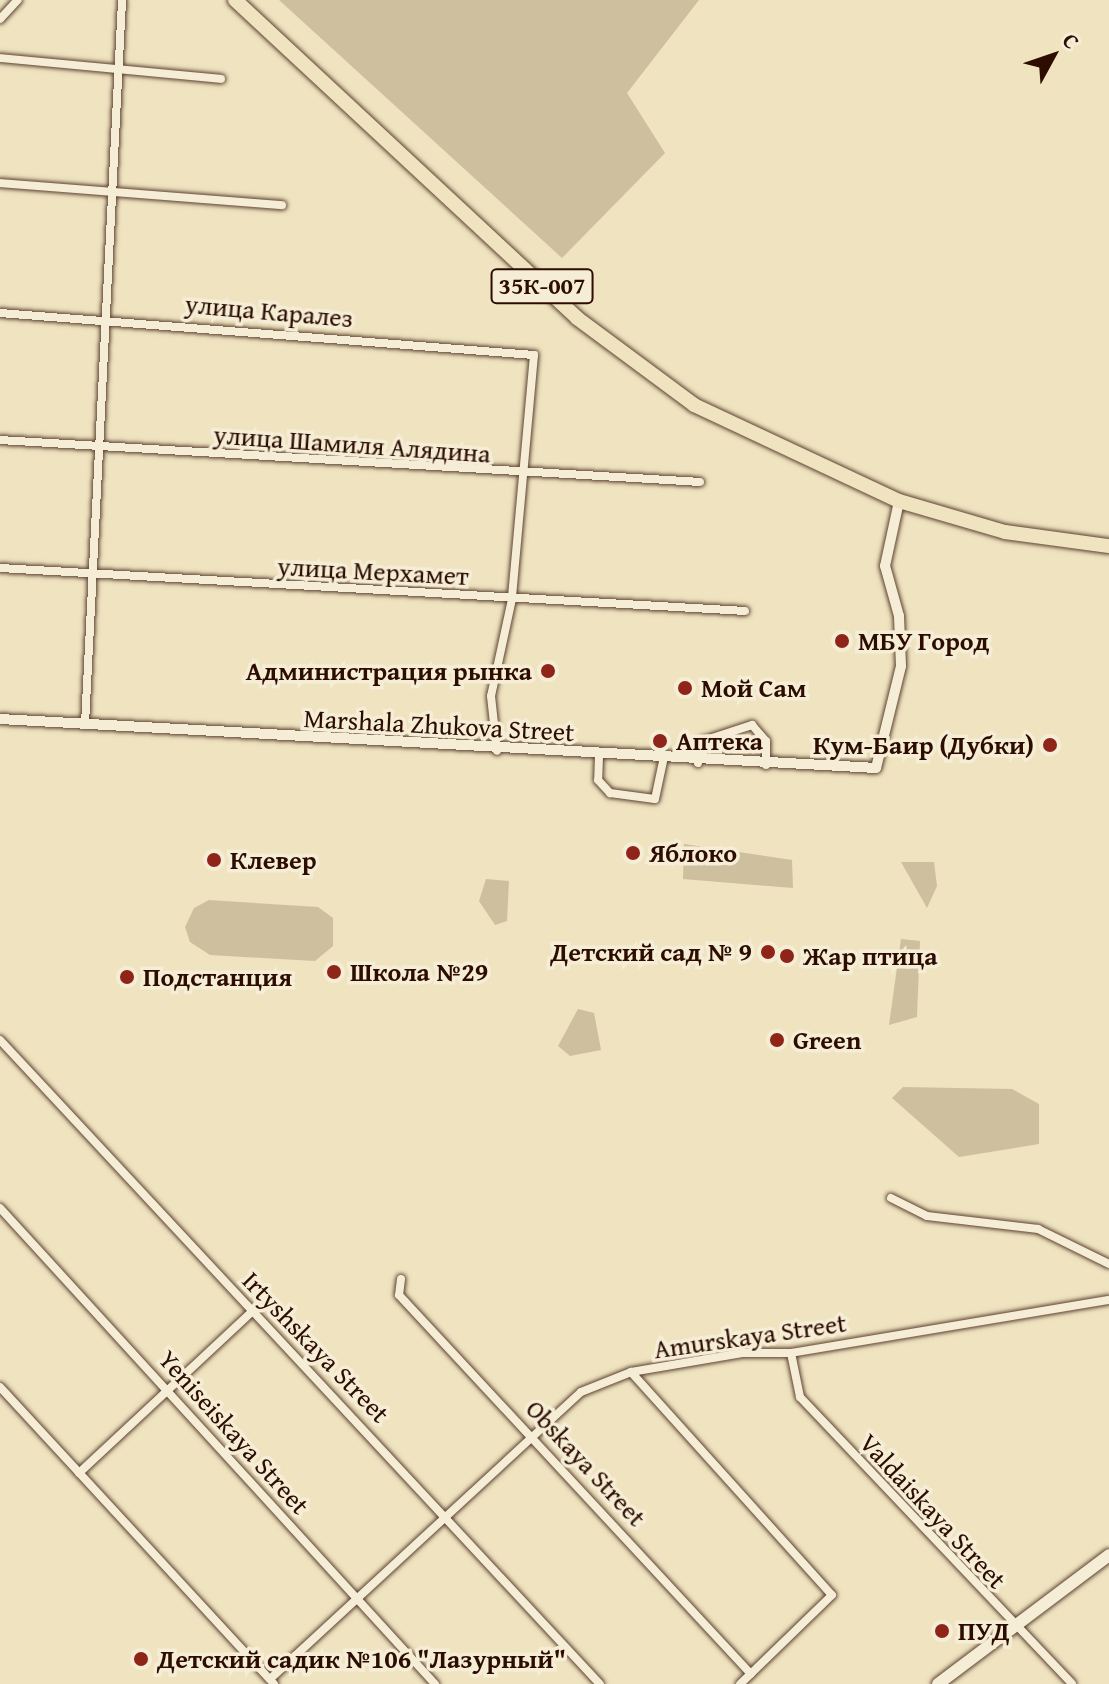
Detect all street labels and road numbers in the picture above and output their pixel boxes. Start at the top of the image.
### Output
road number: 35К-007 [490,266,594,306]
street label: улица Каралез [184,288,354,334]
street label: улица Шамиля Алядина [212,419,492,469]
street label: улица Мерхамет [277,550,469,592]
street label: Marshala Zhukova Street [303,702,575,748]
street label: Irtyshskaya Street [236,1265,396,1429]
street label: Amurskaya Street [652,1307,848,1365]
street label: Yeniseiskaya Street [152,1343,316,1521]
street label: Obskaya Street [520,1393,652,1533]
street label: Valdaiskaya Street [853,1427,1013,1595]

